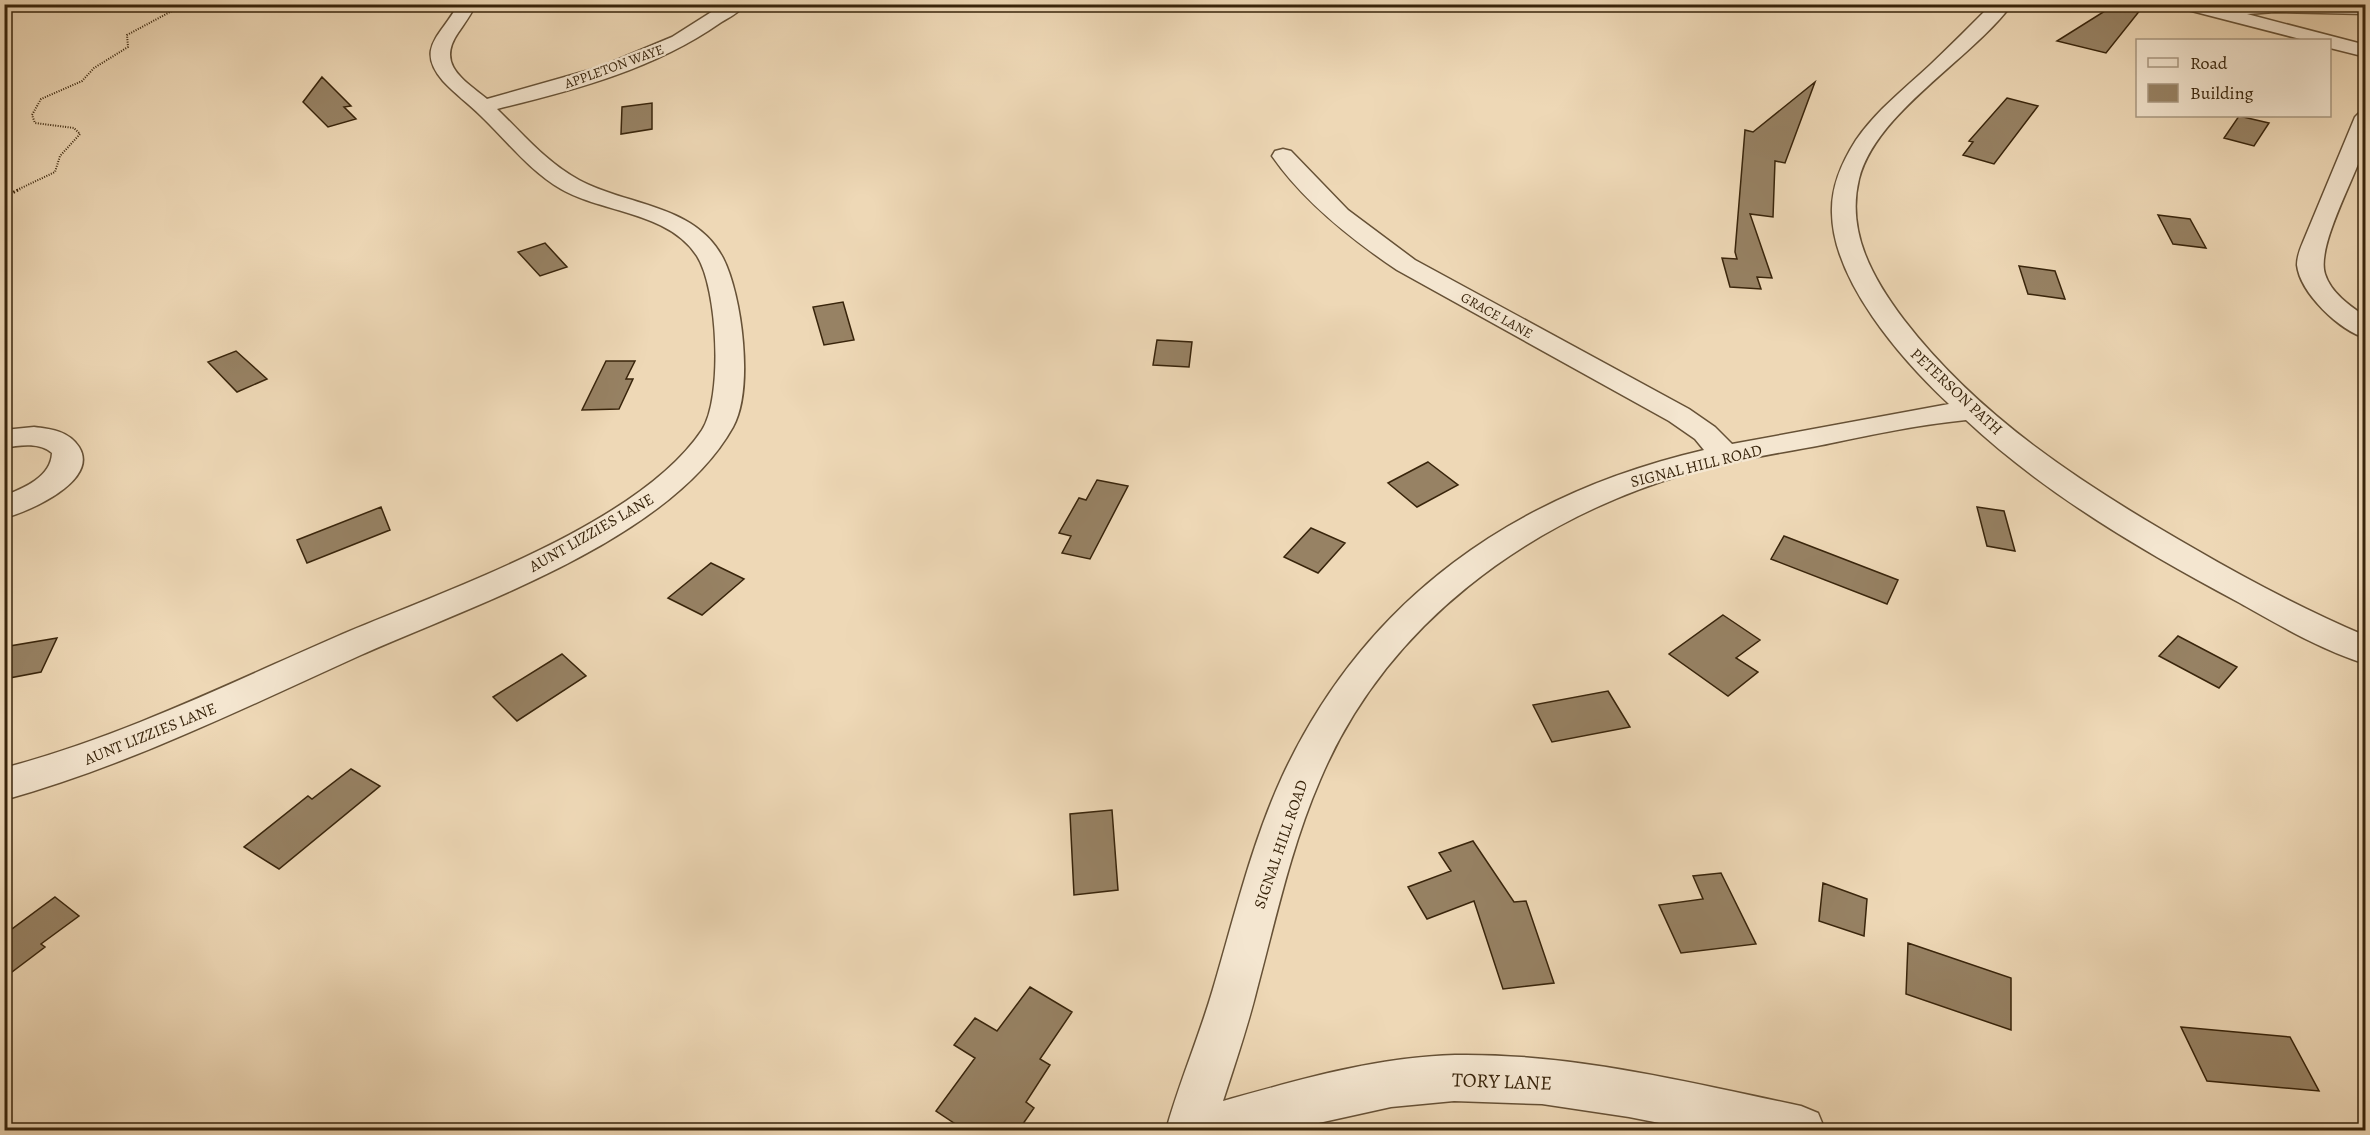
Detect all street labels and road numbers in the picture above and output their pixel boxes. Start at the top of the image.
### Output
street label: APPLETON WAYE [561,40,667,94]
street label: GRACE LANE [1457,288,1536,343]
street label: PETERSON PATH [1905,343,2007,440]
street label: SIGNAL HILL ROAD [1628,439,1764,493]
street label: AUNT LIZZIES LANE [524,488,658,578]
street label: AUNT LIZZIES LANE [80,697,220,771]
street label: SIGNAL HILL ROAD [1249,777,1313,912]
street label: TORY LANE [1452,1066,1552,1097]

